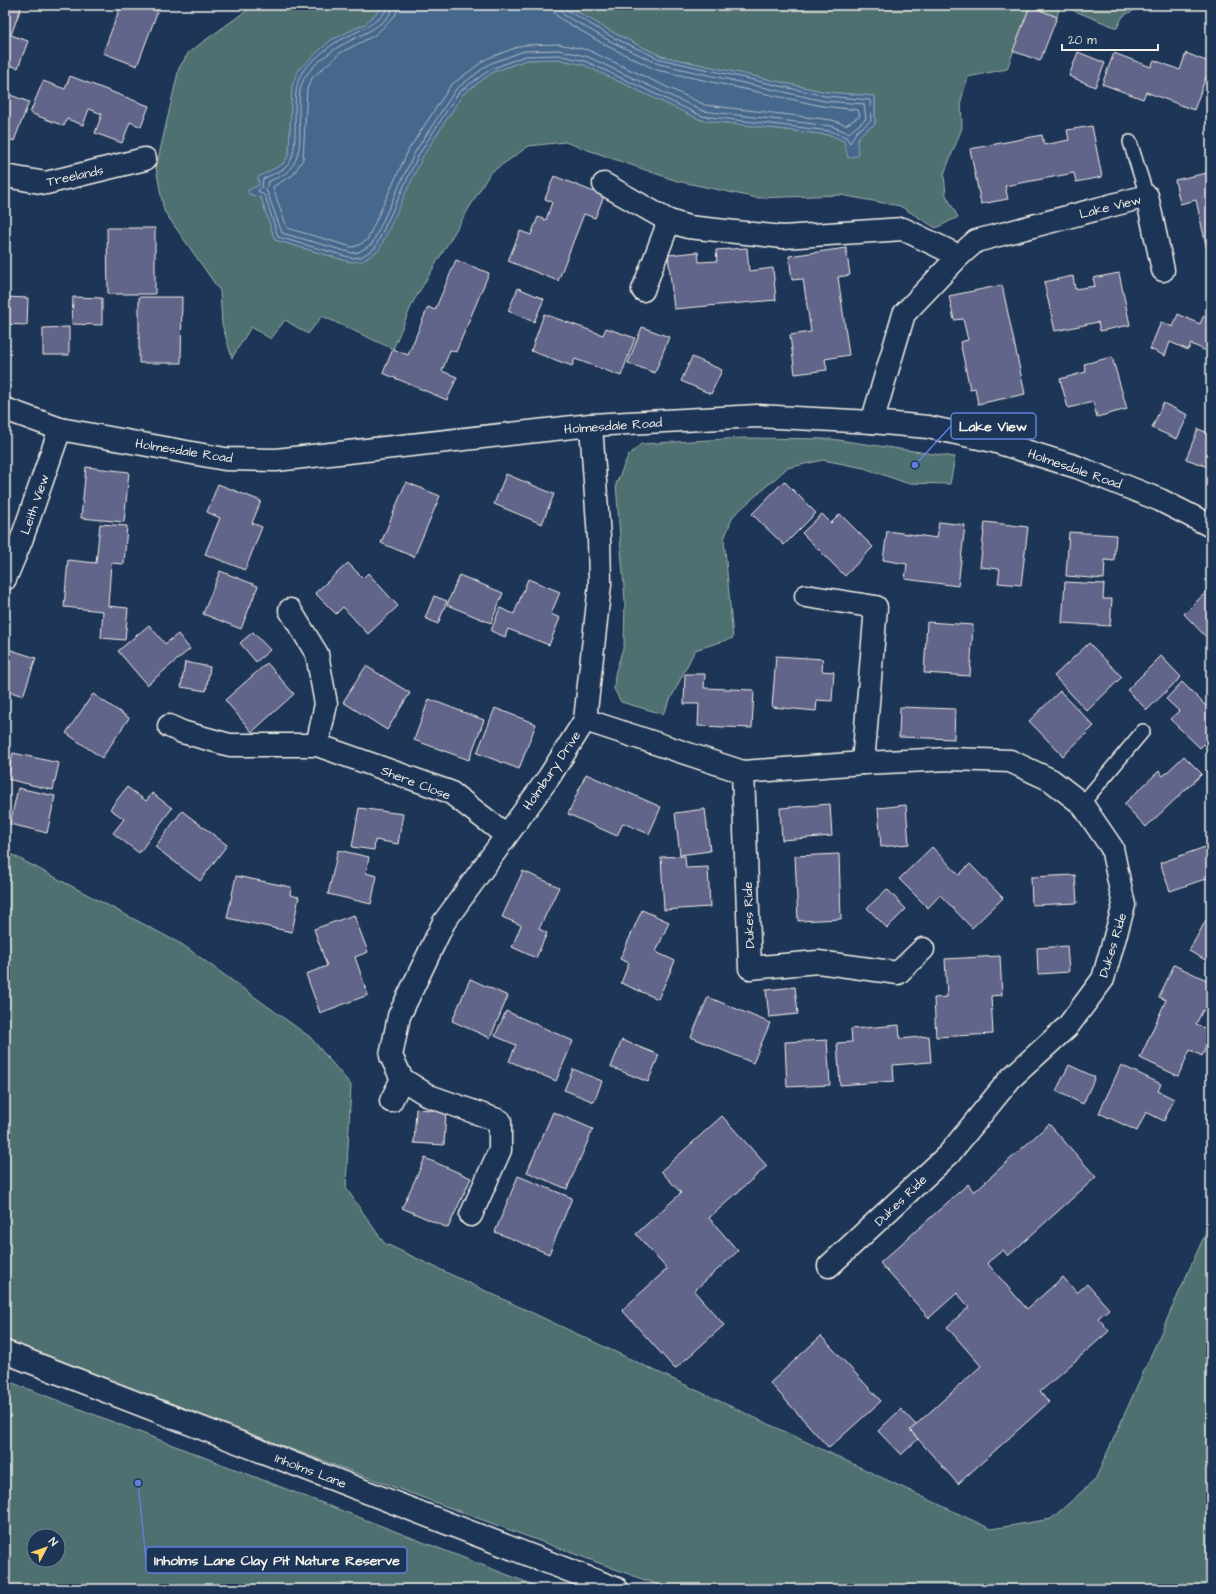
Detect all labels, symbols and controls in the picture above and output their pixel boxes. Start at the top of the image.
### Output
scale bar [1062,26,1158,52]
text: 20 m [1068,32,1097,49]
street label: Treelands [45,161,106,191]
street label: Lake View [1077,191,1143,223]
callout: Lake View [951,413,1036,439]
street label: Holmesdale Road [563,414,663,438]
text: Lake View [959,417,1027,437]
street label: Holmesdale Road [134,434,234,468]
street label: Holmesdale Road [1025,444,1124,494]
street label: Leith View [16,472,54,537]
street label: Holmbury Drive [519,727,586,814]
street label: Shere Close [378,761,453,804]
street label: Dukes Ride [739,881,759,949]
street label: Dukes Ride [1095,911,1131,980]
street label: Dukes Ride [870,1171,931,1230]
street label: Inholms Lane [272,1449,349,1493]
north arrow [26,1528,66,1568]
text: N [45,1534,61,1549]
callout: Inholms Lane Clay Pit Nature Reserve [146,1547,407,1573]
text: Inholms Lane Clay Pit Nature Reserve [154,1551,400,1571]

